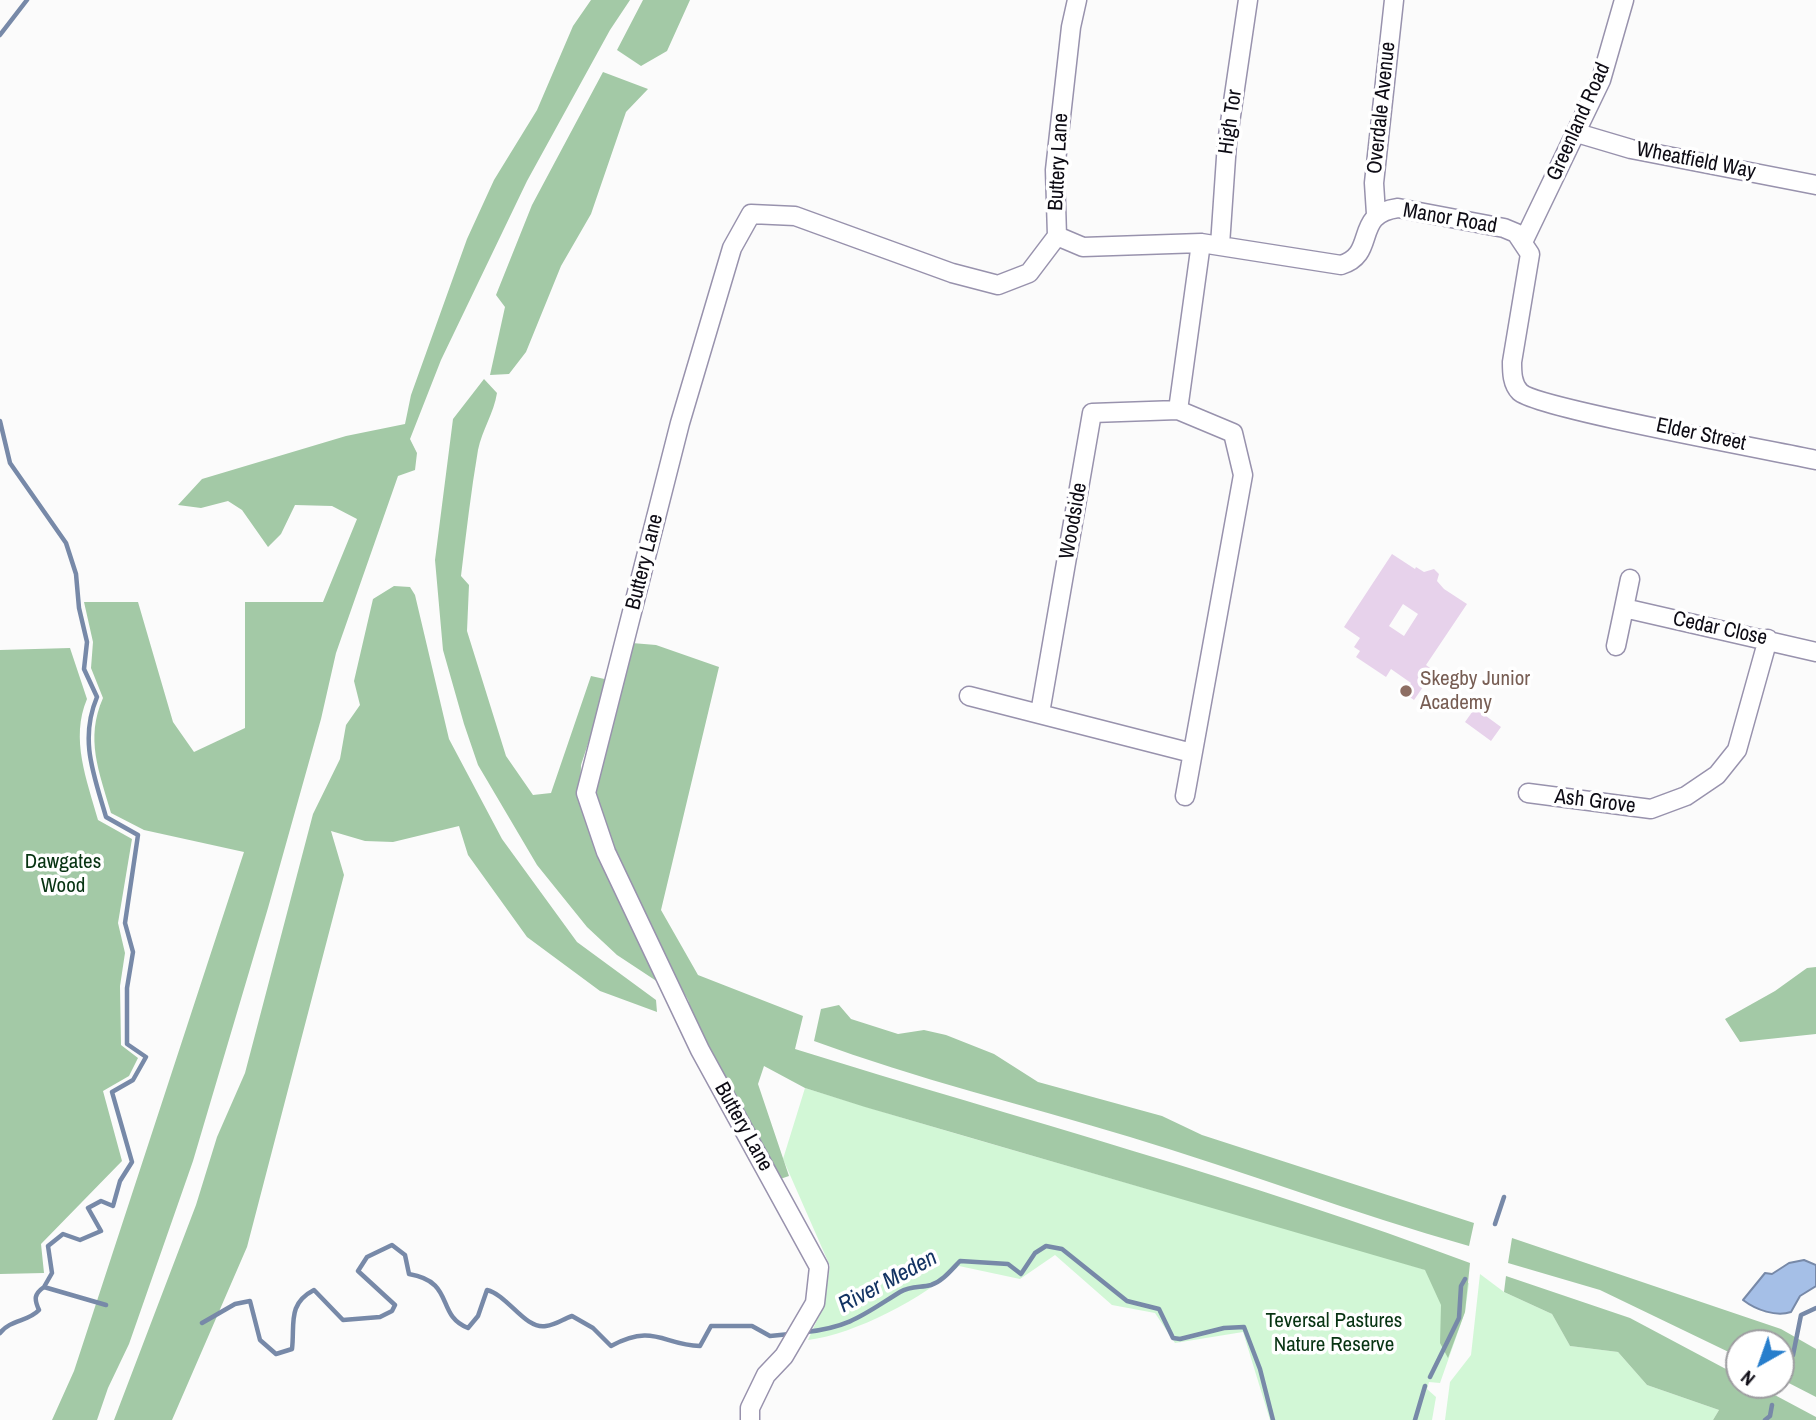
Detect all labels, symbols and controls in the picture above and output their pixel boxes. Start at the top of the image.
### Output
street label: Overdale Avenue [1363,41,1401,175]
street label: Greenland Road [1542,59,1616,185]
street label: High Tor [1214,88,1248,156]
street label: Buttery Lane [1044,113,1074,211]
street label: Wheatfield Way [1634,137,1758,185]
street label: Manor Road [1401,198,1499,240]
street label: Elder Street [1654,413,1748,457]
street label: Woodside [1055,481,1093,561]
street label: Buttery Lane [621,512,669,612]
street label: Cedar Close [1671,607,1769,651]
place label: Skegby Junior Academy [1420,666,1530,716]
marker: Skegby Junior Academy [1398,683,1414,699]
street label: Ash Grove [1553,785,1637,819]
park label: Dawgates Wood [25,849,101,899]
street label: Buttery Lane [708,1078,778,1176]
water label: River Meden [834,1244,942,1320]
park label: Teversal Pastures Nature Reserve [1266,1308,1402,1358]
north arrow [1725,1329,1795,1399]
text: N [1735,1365,1760,1392]

